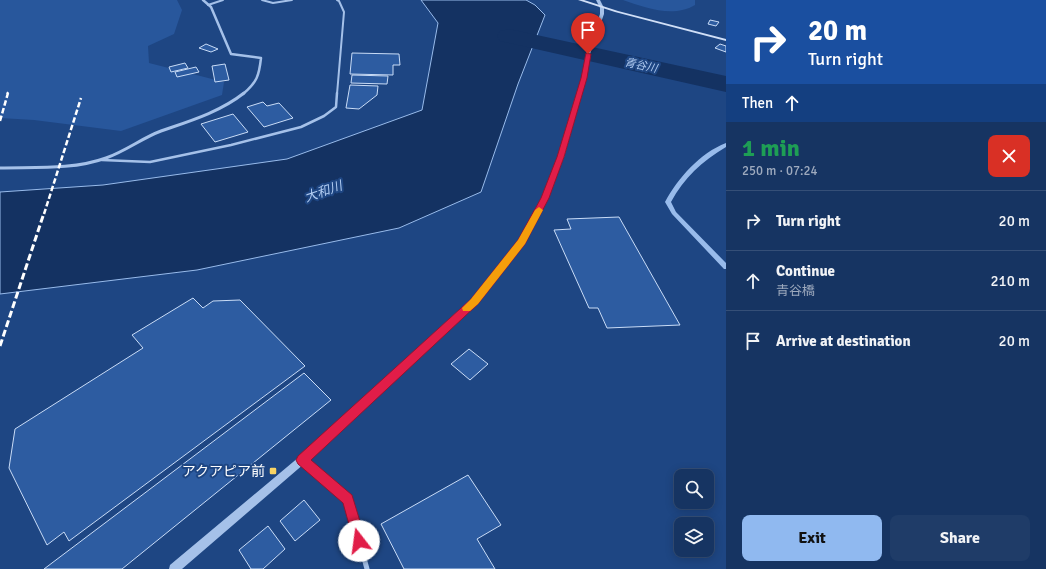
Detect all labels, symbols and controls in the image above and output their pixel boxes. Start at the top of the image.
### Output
pin [571,13,605,54]
text: 20 m [808,14,867,48]
icon: right [742,16,794,68]
icon: arrive [577,19,599,41]
text: Turn right [808,48,883,70]
water label: 青谷川 [623,56,659,75]
icon: ahead [781,92,803,114]
text: Then [742,94,773,112]
text: 1 min [742,133,800,163]
button: close [988,135,1030,177]
text: 250 m · 07:24 [742,163,818,179]
water label: 大和川 [302,177,346,206]
icon: right [742,210,764,232]
text: Turn right [776,212,841,230]
text: 20 m [999,212,1030,230]
text: Continue [776,262,835,280]
icon: ahead [742,270,764,292]
text: 210 m [990,272,1030,290]
text: 青谷橋 [776,283,815,299]
icon: arrive [742,330,764,352]
text: Arrive at destination [776,332,911,350]
text: 20 m [999,332,1030,350]
place label: アクアピア前 [182,463,265,480]
marker: アクアピア前 [268,466,278,476]
map controls [674,469,714,557]
button: search [674,469,714,509]
button: Exit [742,515,882,561]
button: Share [890,515,1030,561]
button: layers [674,517,714,557]
position arrow [338,520,380,562]

